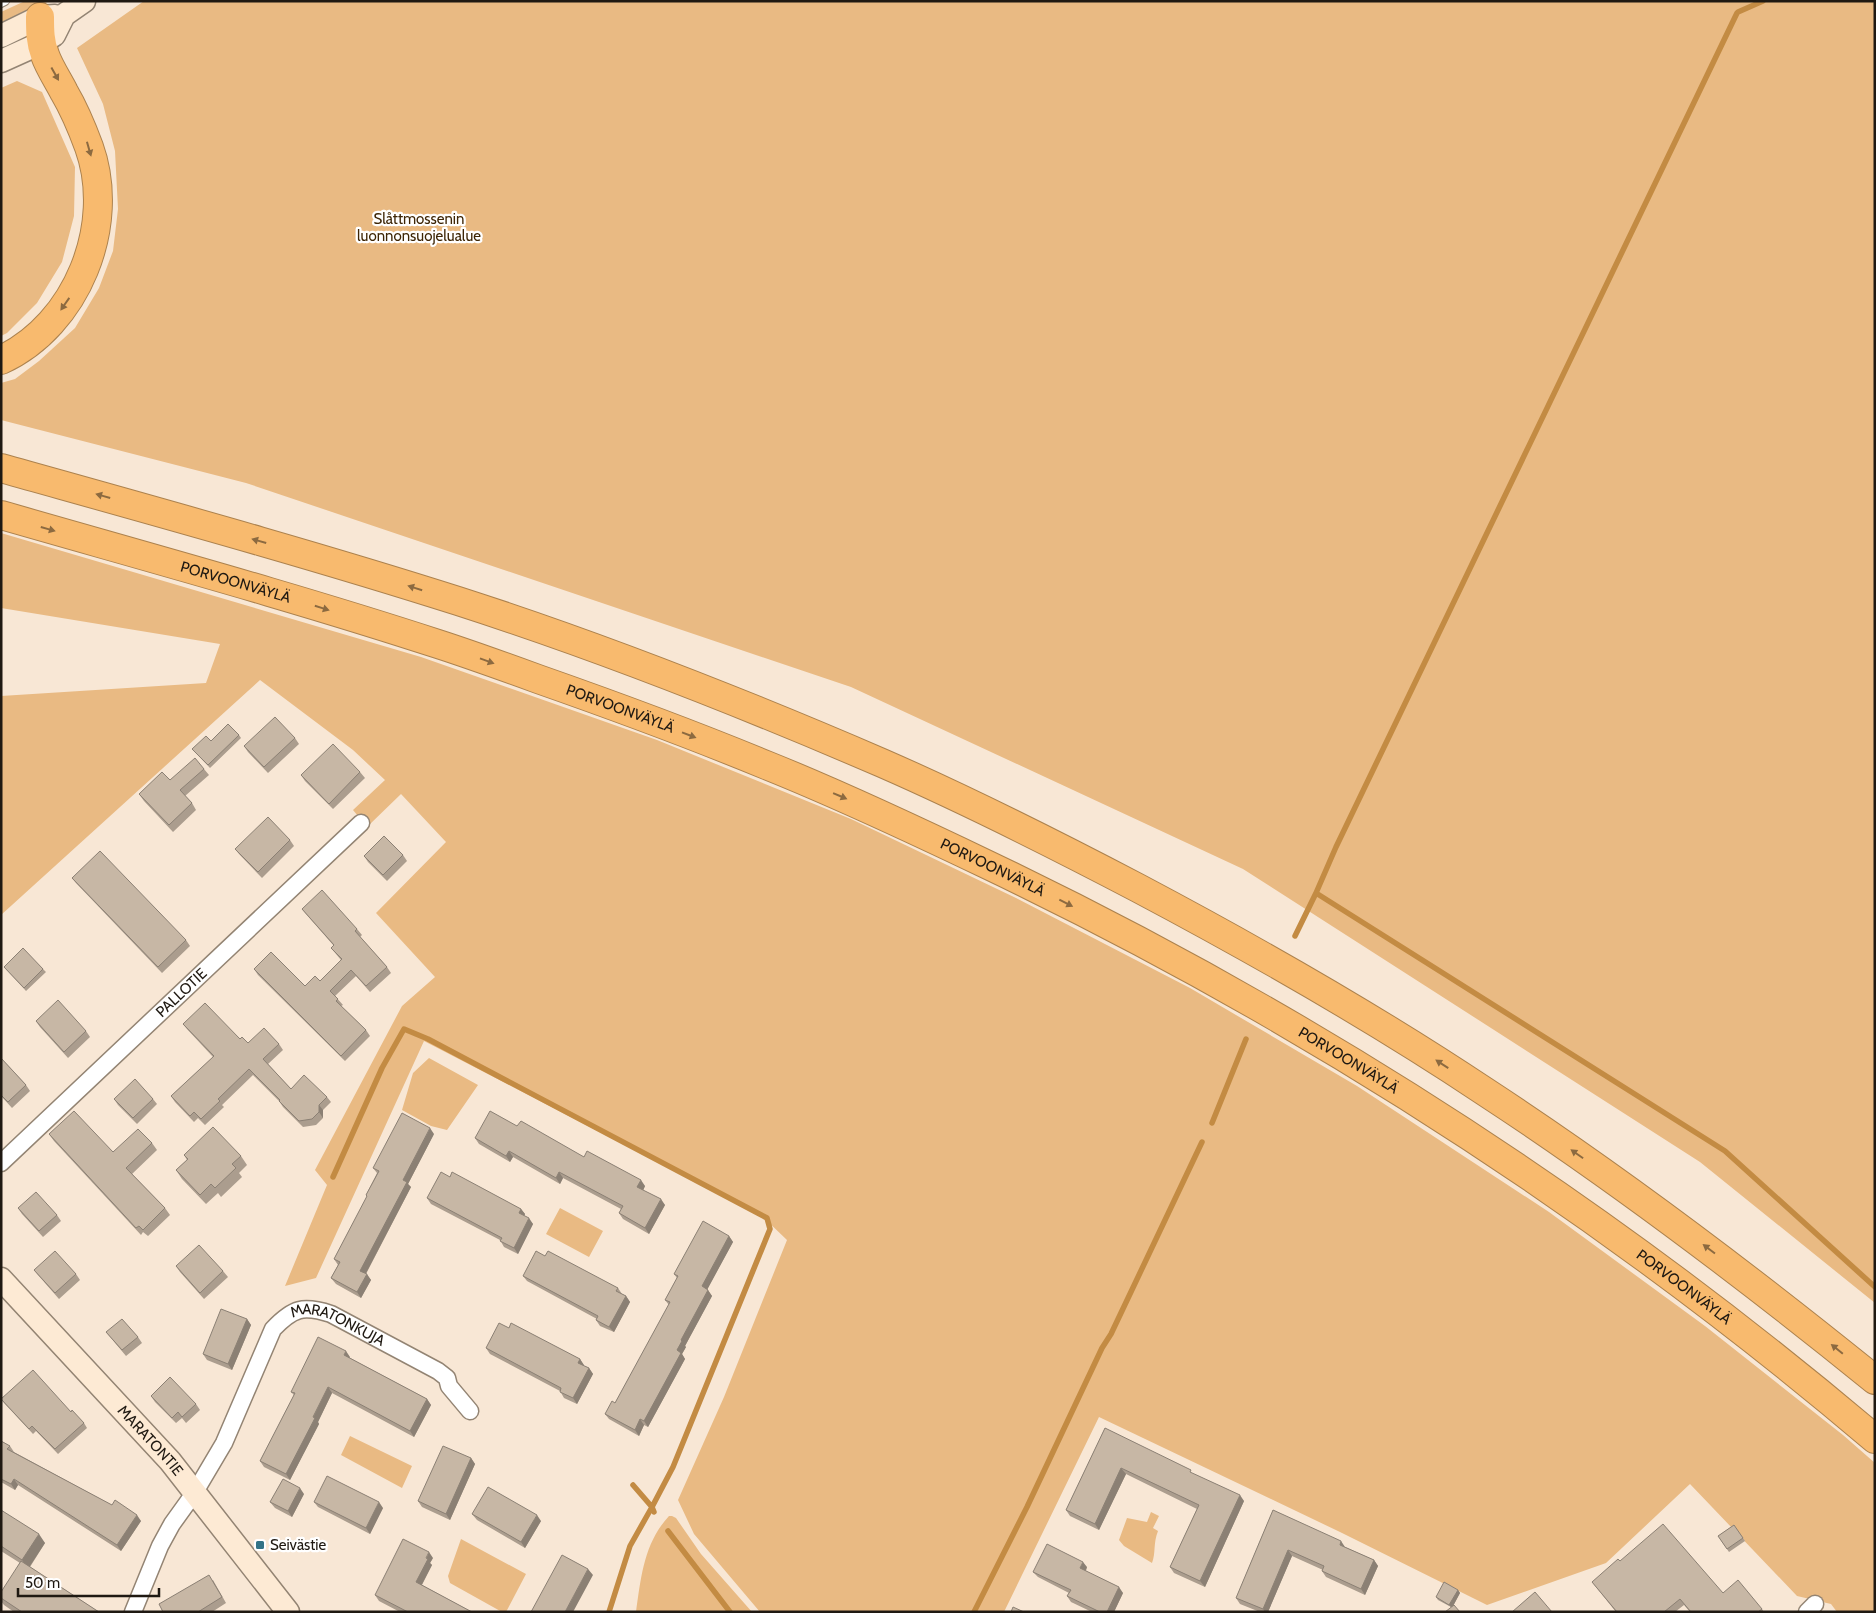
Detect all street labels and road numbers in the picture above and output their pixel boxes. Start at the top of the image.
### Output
street label: PORVOONVÄYLÄ [178,558,293,607]
street label: PORVOONVÄYLÄ [564,681,677,737]
street label: PORVOONVÄYLÄ [938,835,1048,901]
street label: PALLOTIE [152,964,210,1021]
street label: PORVOONVÄYLÄ [1295,1023,1402,1098]
street label: PORVOONVÄYLÄ [1633,1246,1735,1329]
street label: MARATONKUJA [288,1300,389,1350]
street label: MARATONTIE [114,1402,187,1479]

